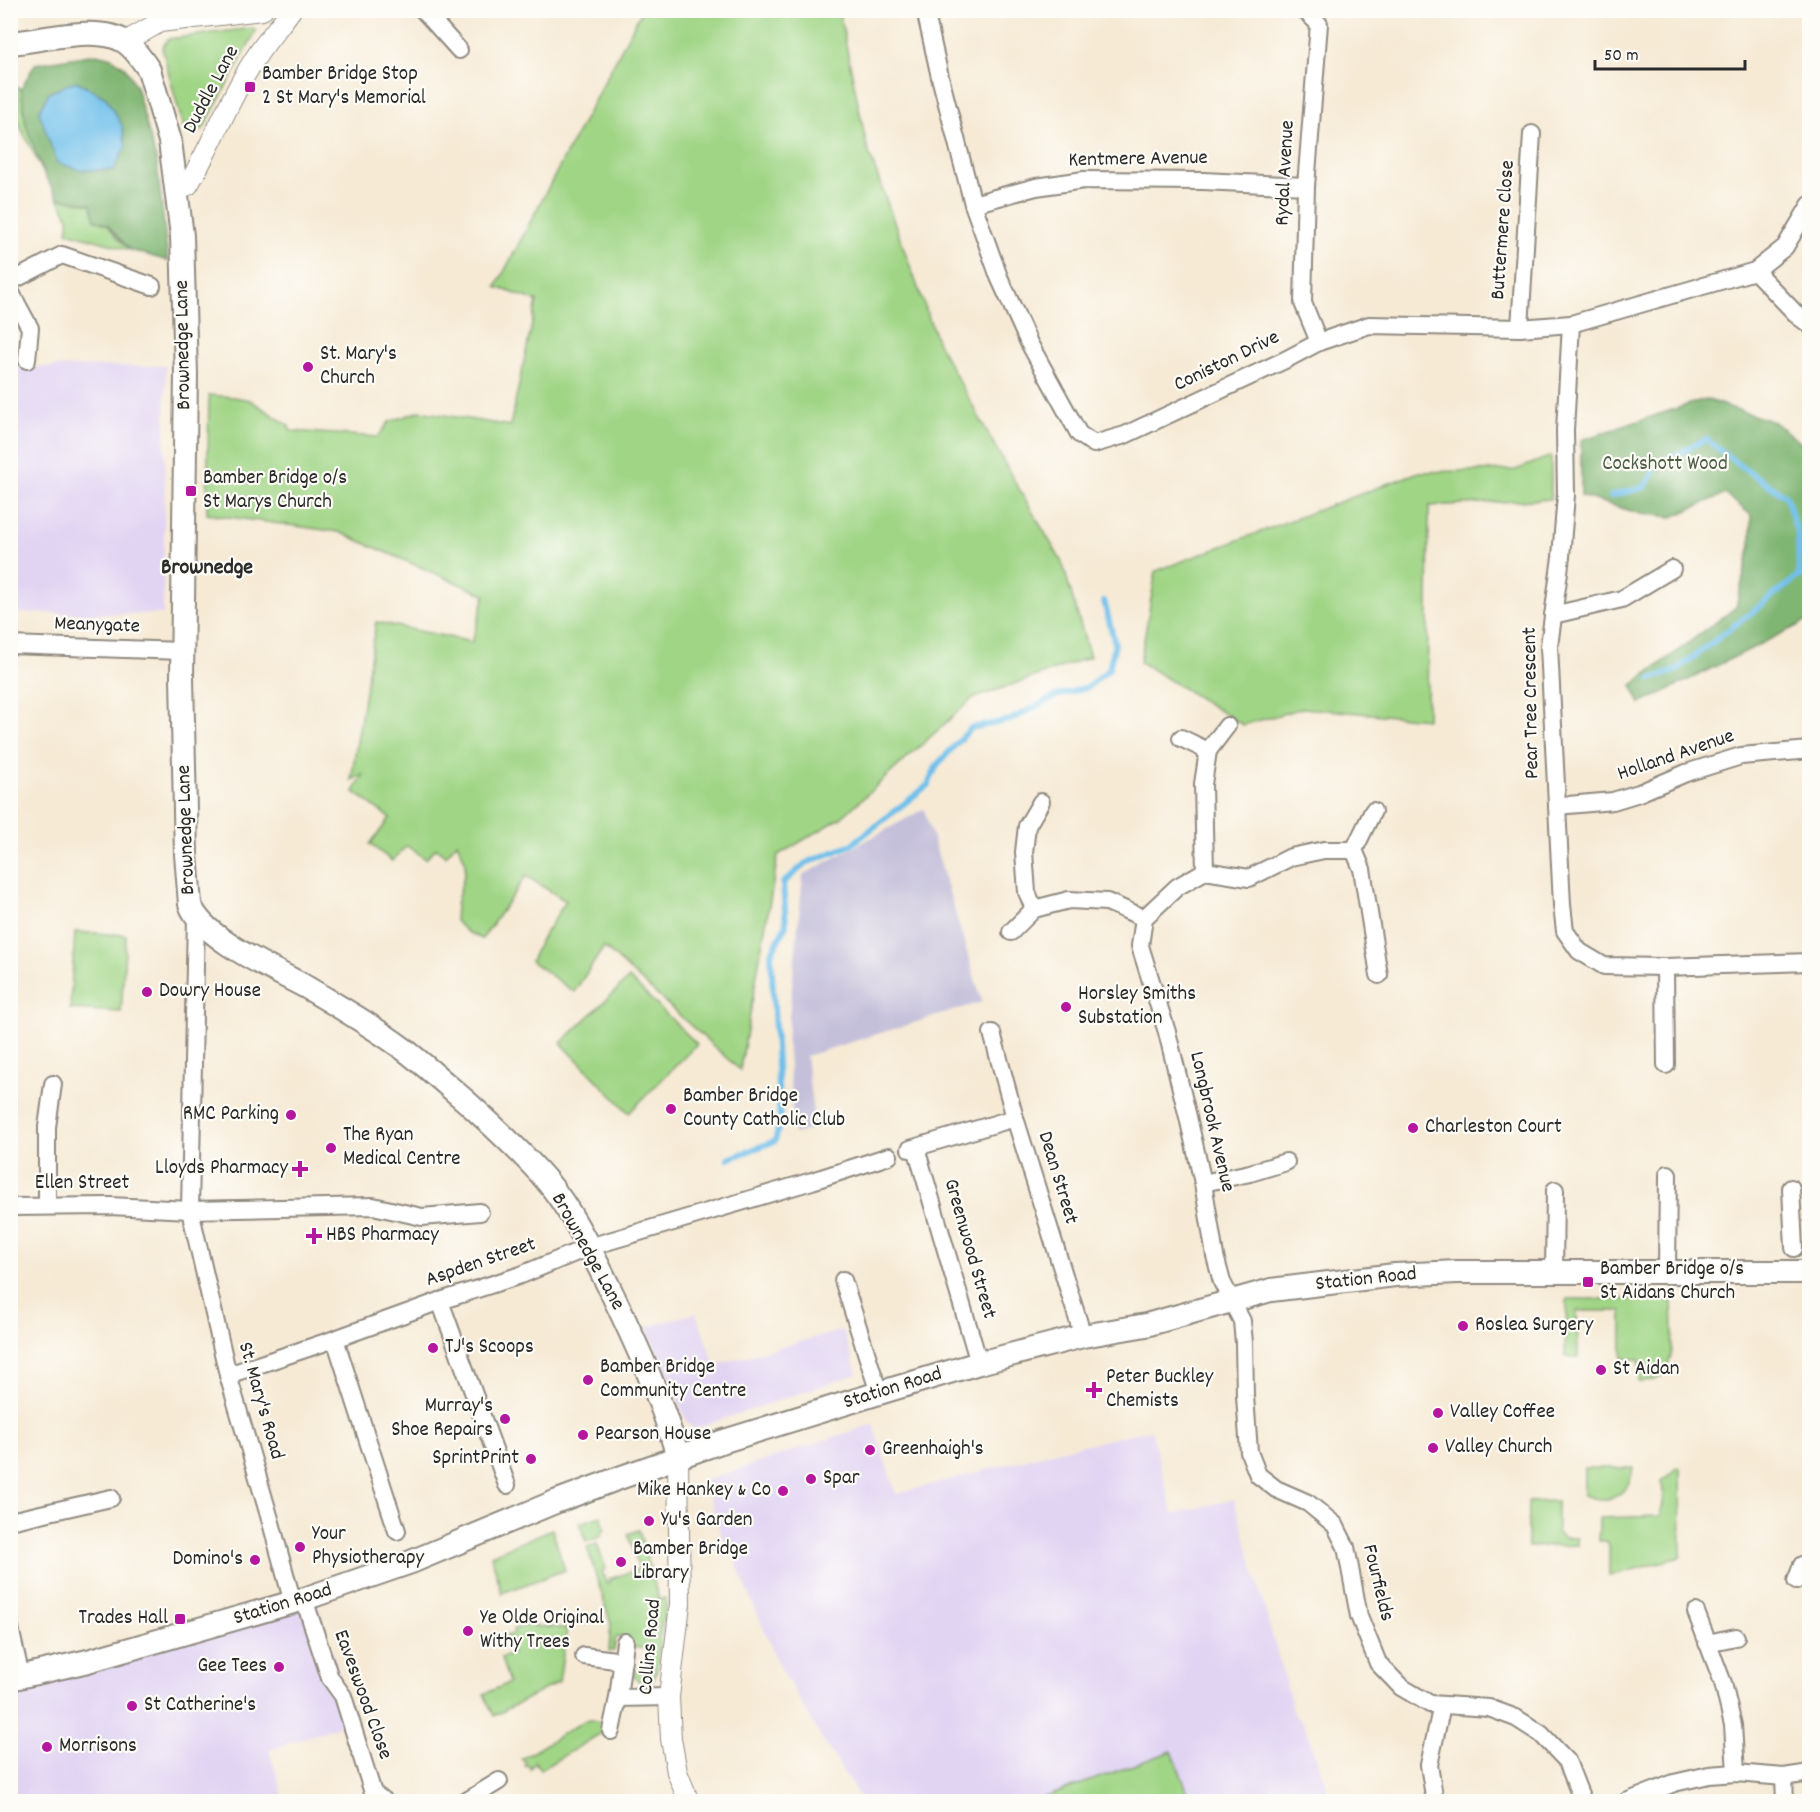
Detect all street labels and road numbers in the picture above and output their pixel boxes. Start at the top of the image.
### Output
street label: Duddle Lane [176,41,248,139]
street label: Rydal Avenue [1268,119,1304,227]
street label: Kentmere Avenue [1068,144,1208,176]
street label: Buttermere Close [1484,159,1524,301]
street label: Brownedge Lane [168,280,200,410]
street label: Coniston Drive [1169,323,1285,401]
street label: Meanygate [54,610,140,642]
street label: Pear Tree Crescent [1516,626,1548,779]
street label: Holland Avenue [1614,722,1738,790]
street label: Brownedge Lane [170,764,204,896]
street label: Longbrook Avenue [1180,1049,1242,1195]
street label: Dean Street [1029,1128,1085,1228]
street label: Ellen Street [35,1169,129,1199]
street label: Greenwood Street [935,1175,1003,1323]
street label: Brownedge Lane [542,1188,632,1316]
street label: Aspden Street [422,1230,540,1296]
street label: Station Road [1314,1260,1418,1300]
street label: St. Mary's Road [229,1339,291,1463]
street label: Station Road [840,1360,946,1418]
street label: Fourfields [1353,1541,1401,1625]
street label: Station Road [230,1576,336,1634]
street label: Collins Road [632,1598,670,1696]
street label: Eaveswood Close [325,1626,399,1764]

